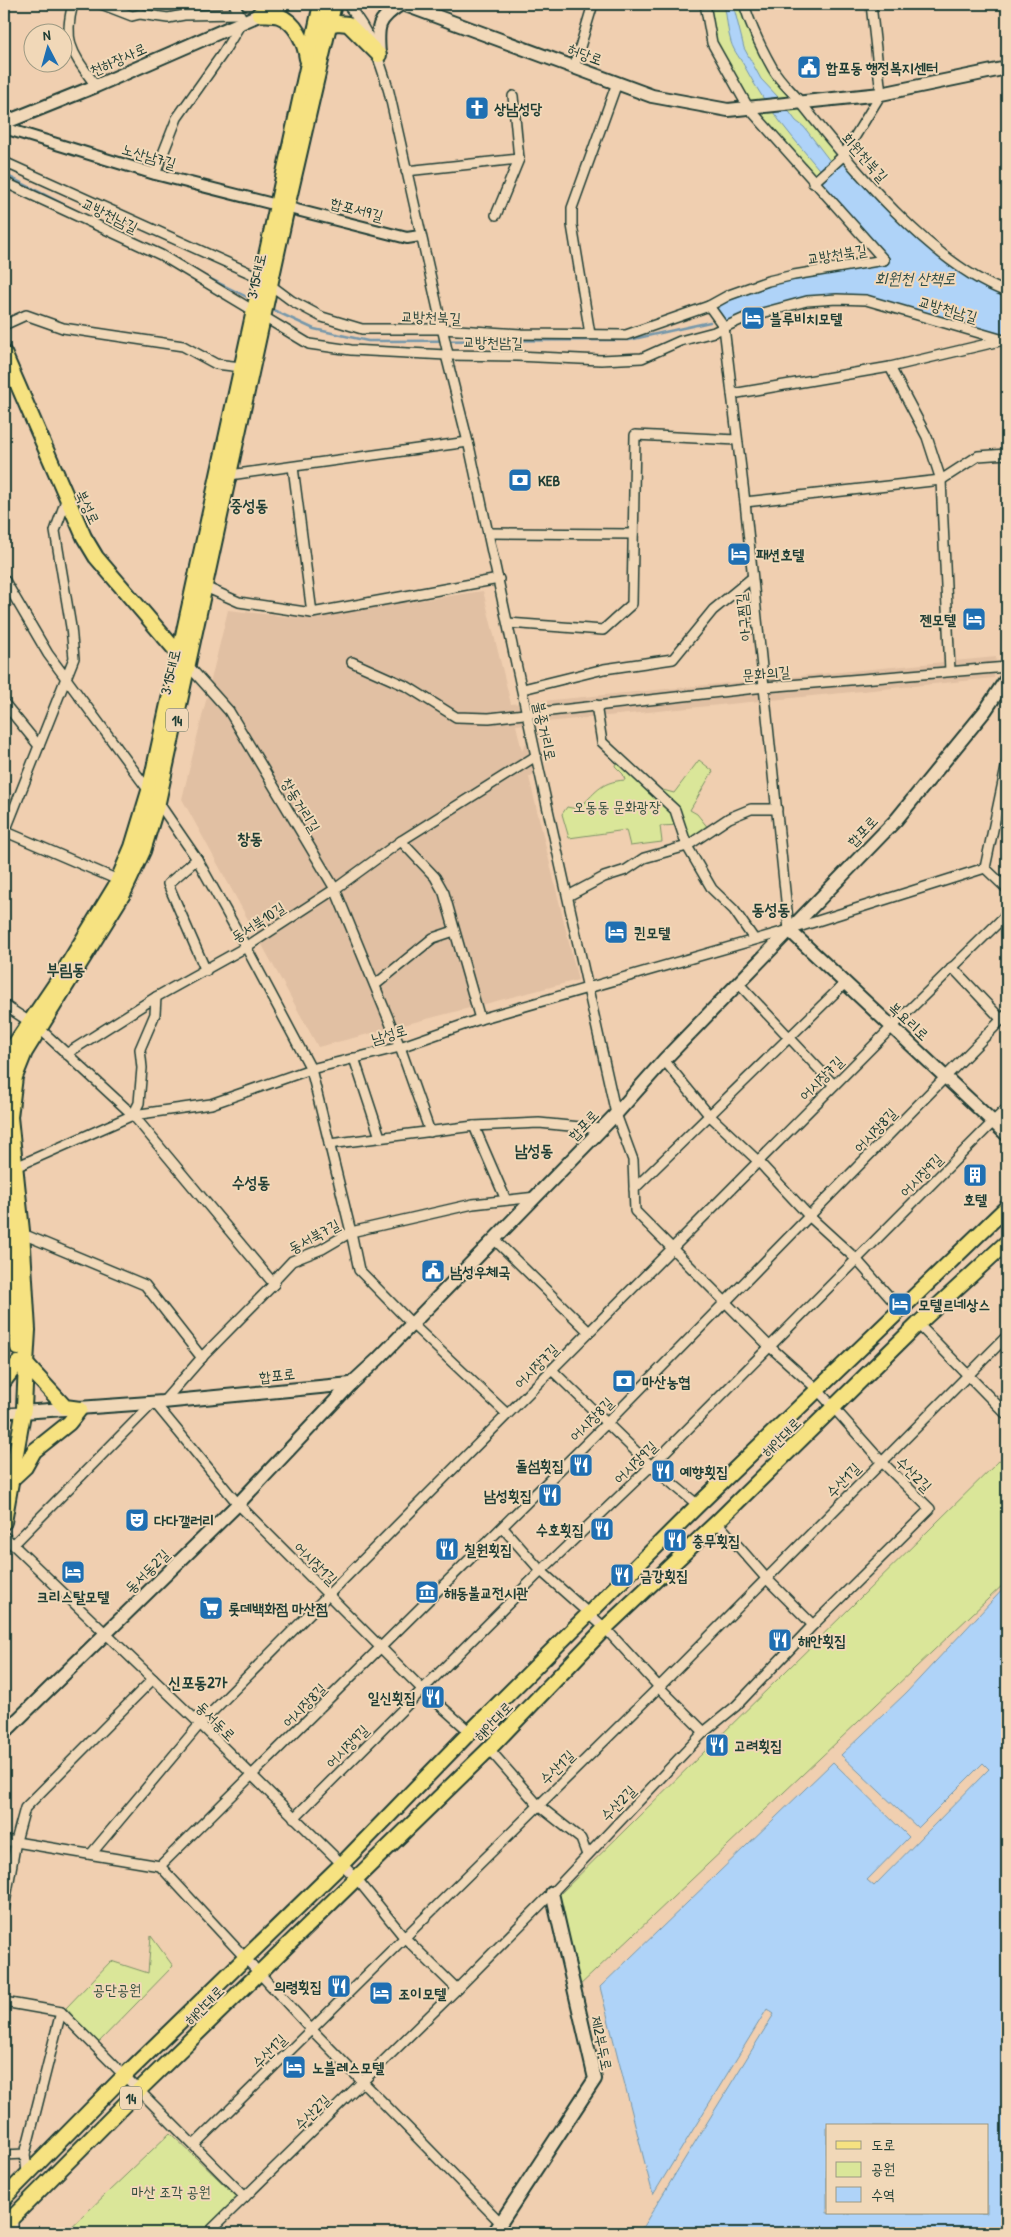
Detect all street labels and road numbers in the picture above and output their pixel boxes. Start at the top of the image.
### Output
street label: 천하장사로 [86,37,150,81]
street label: 허당로 [564,38,606,70]
street label: 회원천북길 [837,128,893,186]
street label: 노산남7길 [119,138,179,174]
street label: 교방천남길 [78,192,142,238]
street label: 합포서9길 [328,192,386,226]
street label: 교방천북길 [806,239,868,269]
street label: 3·15대로 [241,251,271,301]
street label: 교방천남길 [916,291,980,327]
street label: 교방천북길 [400,305,462,329]
street label: 교방천남길 [463,331,523,353]
street label: 북성로 [71,486,105,528]
street label: 아구찜길 [730,592,756,642]
street label: 3·15대로 [155,647,185,697]
street label: 문화의길 [741,660,791,686]
street label: 불종거리로 [528,699,562,763]
road number: 14 [166,708,188,732]
street label: 창동거리길 [276,774,326,836]
street label: 합포로 [842,811,882,851]
street label: 동서북10길 [227,897,289,947]
street label: 복요리로 [884,997,934,1045]
street label: 남성로 [369,1019,409,1049]
street label: 어시장7길 [794,1051,848,1105]
street label: 어시장8길 [848,1103,902,1157]
street label: 합포로 [563,1105,603,1145]
street label: 어시장9길 [895,1149,947,1201]
street label: 동서북7길 [284,1214,344,1258]
street label: 어시장7길 [509,1339,563,1393]
street label: 합포로 [258,1363,296,1387]
street label: 어시장8길 [564,1392,618,1446]
street label: 해안대로 [757,1413,805,1461]
street label: 어시장9길 [608,1436,662,1488]
street label: 수산2길 [891,1451,937,1497]
street label: 수산1길 [821,1458,865,1502]
street label: 어시장1길 [290,1537,342,1589]
street label: 동서동2길 [120,1544,174,1598]
street label: 어시장8길 [277,1678,331,1732]
street label: 해안대로 [469,1696,517,1746]
street label: 동서동로 [192,1697,240,1745]
street label: 어시장9길 [321,1720,373,1772]
street label: 수산1길 [535,1745,579,1789]
street label: 수산2길 [595,1780,641,1826]
street label: 해안대로 [180,1981,228,2029]
street label: 제2부두로 [586,2014,618,2072]
street label: 수산1길 [247,2029,291,2073]
road number: 14 [120,2086,142,2110]
street label: 수산2길 [289,2089,335,2135]

